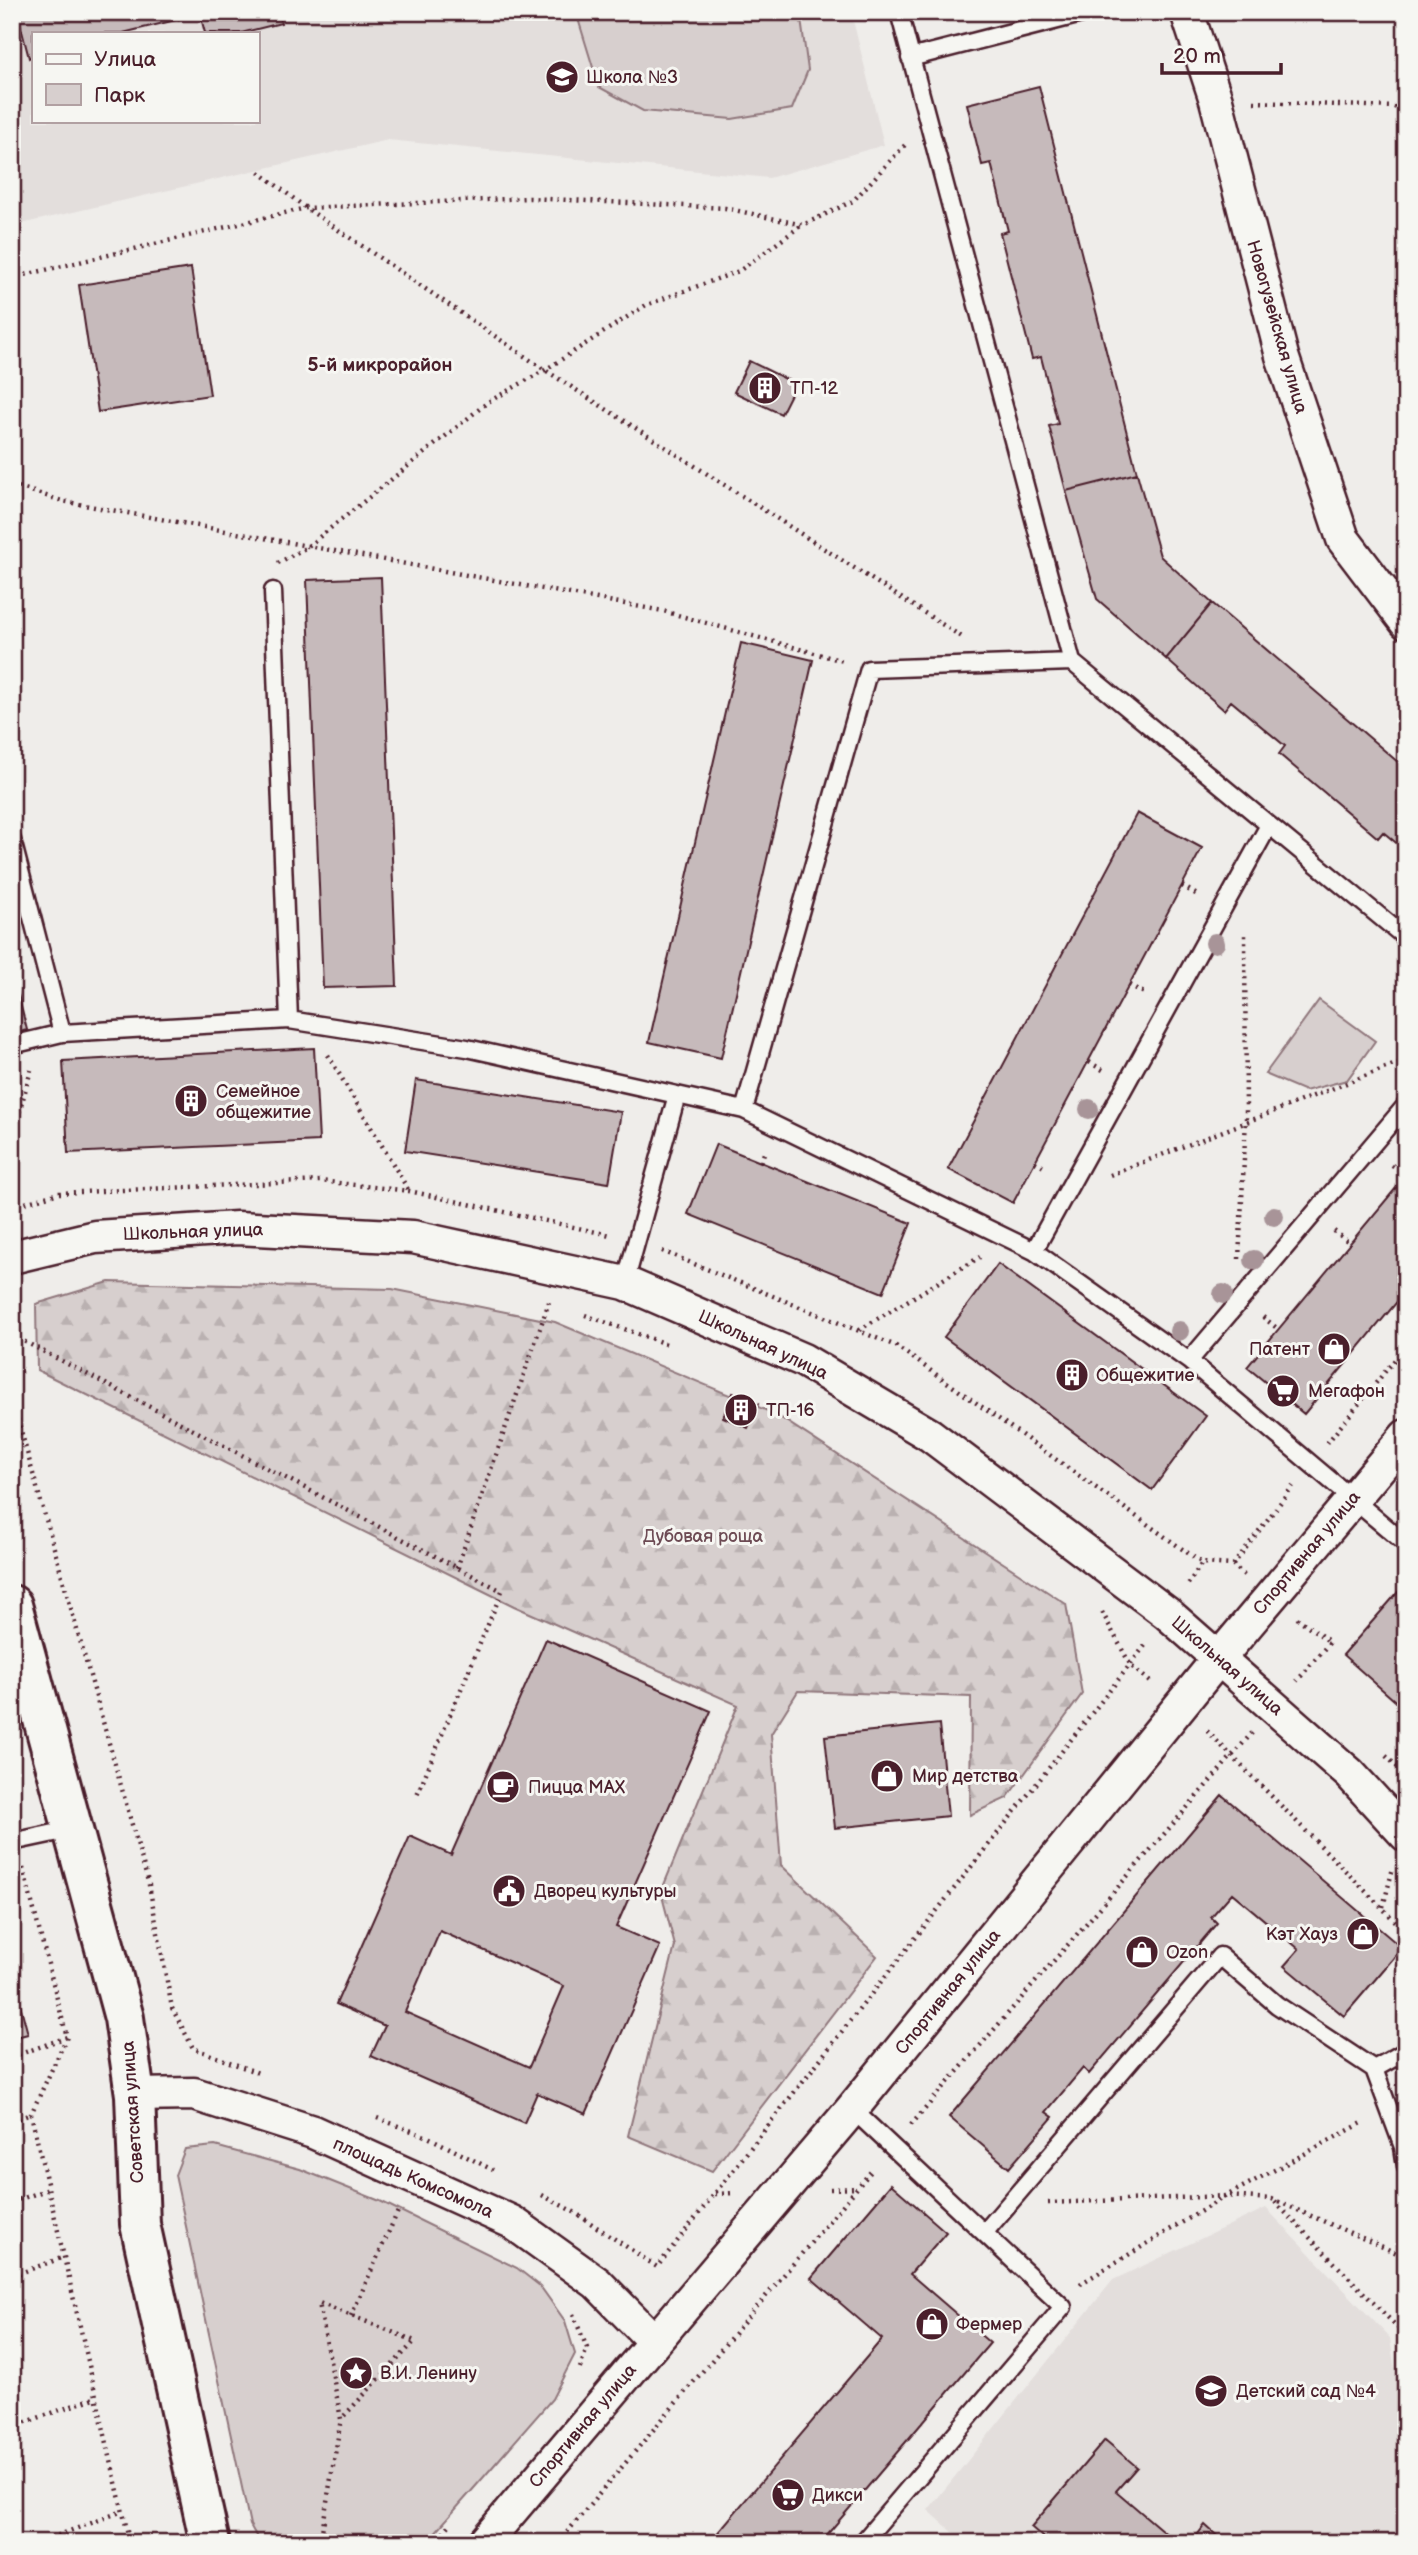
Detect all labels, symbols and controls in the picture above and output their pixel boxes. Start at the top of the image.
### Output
legend [32,32,259,122]
scale bar [1162,32,1282,76]
text: 20 m [1173,44,1221,69]
text: Улица [94,47,157,72]
school or university icon: Школа №3 [543,58,581,96]
place label: Школа №3 [586,67,678,88]
text: Парк [94,83,145,108]
street label: Новогузейская улица [1242,238,1312,416]
district label: 5-й микрорайон [308,354,452,377]
building icon: ТП-12 [746,369,784,407]
place label: ТП-12 [790,378,838,399]
place label: Семейное общежитие [216,1081,311,1123]
building icon: Семейное общежитие [172,1082,210,1120]
street label: Школьная улица [122,1219,264,1245]
street label: Школьная улица [695,1306,831,1384]
shop icon: Патент [1315,1330,1353,1368]
place label: Патент [1249,1339,1311,1360]
building icon: Общежитие [1053,1356,1091,1394]
place label: Общежитие [1096,1365,1195,1386]
supermarket icon: Мегафон [1264,1372,1302,1410]
place label: Мегафон [1308,1381,1385,1402]
building icon: ТП-16 [722,1391,760,1429]
place label: ТП-16 [766,1400,815,1421]
street label: Спортивная улица [1249,1487,1365,1619]
park label: Дубовая роща [643,1526,763,1547]
street label: Школьная улица [1167,1612,1287,1720]
shop icon: Мир детства [868,1757,906,1795]
place label: Мир детства [912,1766,1019,1787]
cafe icon: Пицца MAX [484,1768,522,1806]
place label: Пицца MAX [528,1777,626,1798]
public building icon: Дворец культуры [490,1872,528,1910]
place label: Дворец культуры [534,1881,676,1902]
shop icon: Кэт Хауз [1344,1915,1382,1953]
place label: Кэт Хауз [1266,1924,1338,1945]
street label: Спортивная улица [891,1925,1005,2059]
shop icon: Ozon [1123,1933,1161,1971]
place label: Ozon [1166,1942,1208,1963]
street label: Советская улица [118,2040,148,2184]
street label: площадь Комсомола [330,2133,497,2223]
shop icon: Фермер [913,2305,951,2343]
place label: Фермер [956,2314,1022,2335]
place icon: В.И. Ленину [337,2354,375,2392]
street label: Спортивная улица [525,2360,641,2492]
place label: В.И. Ленину [380,2363,478,2384]
school or university icon: Детский сад №4 [1192,2372,1230,2410]
place label: Детский сад №4 [1236,2381,1376,2402]
supermarket icon: Дикси [769,2476,807,2514]
place label: Дикси [812,2485,863,2506]

